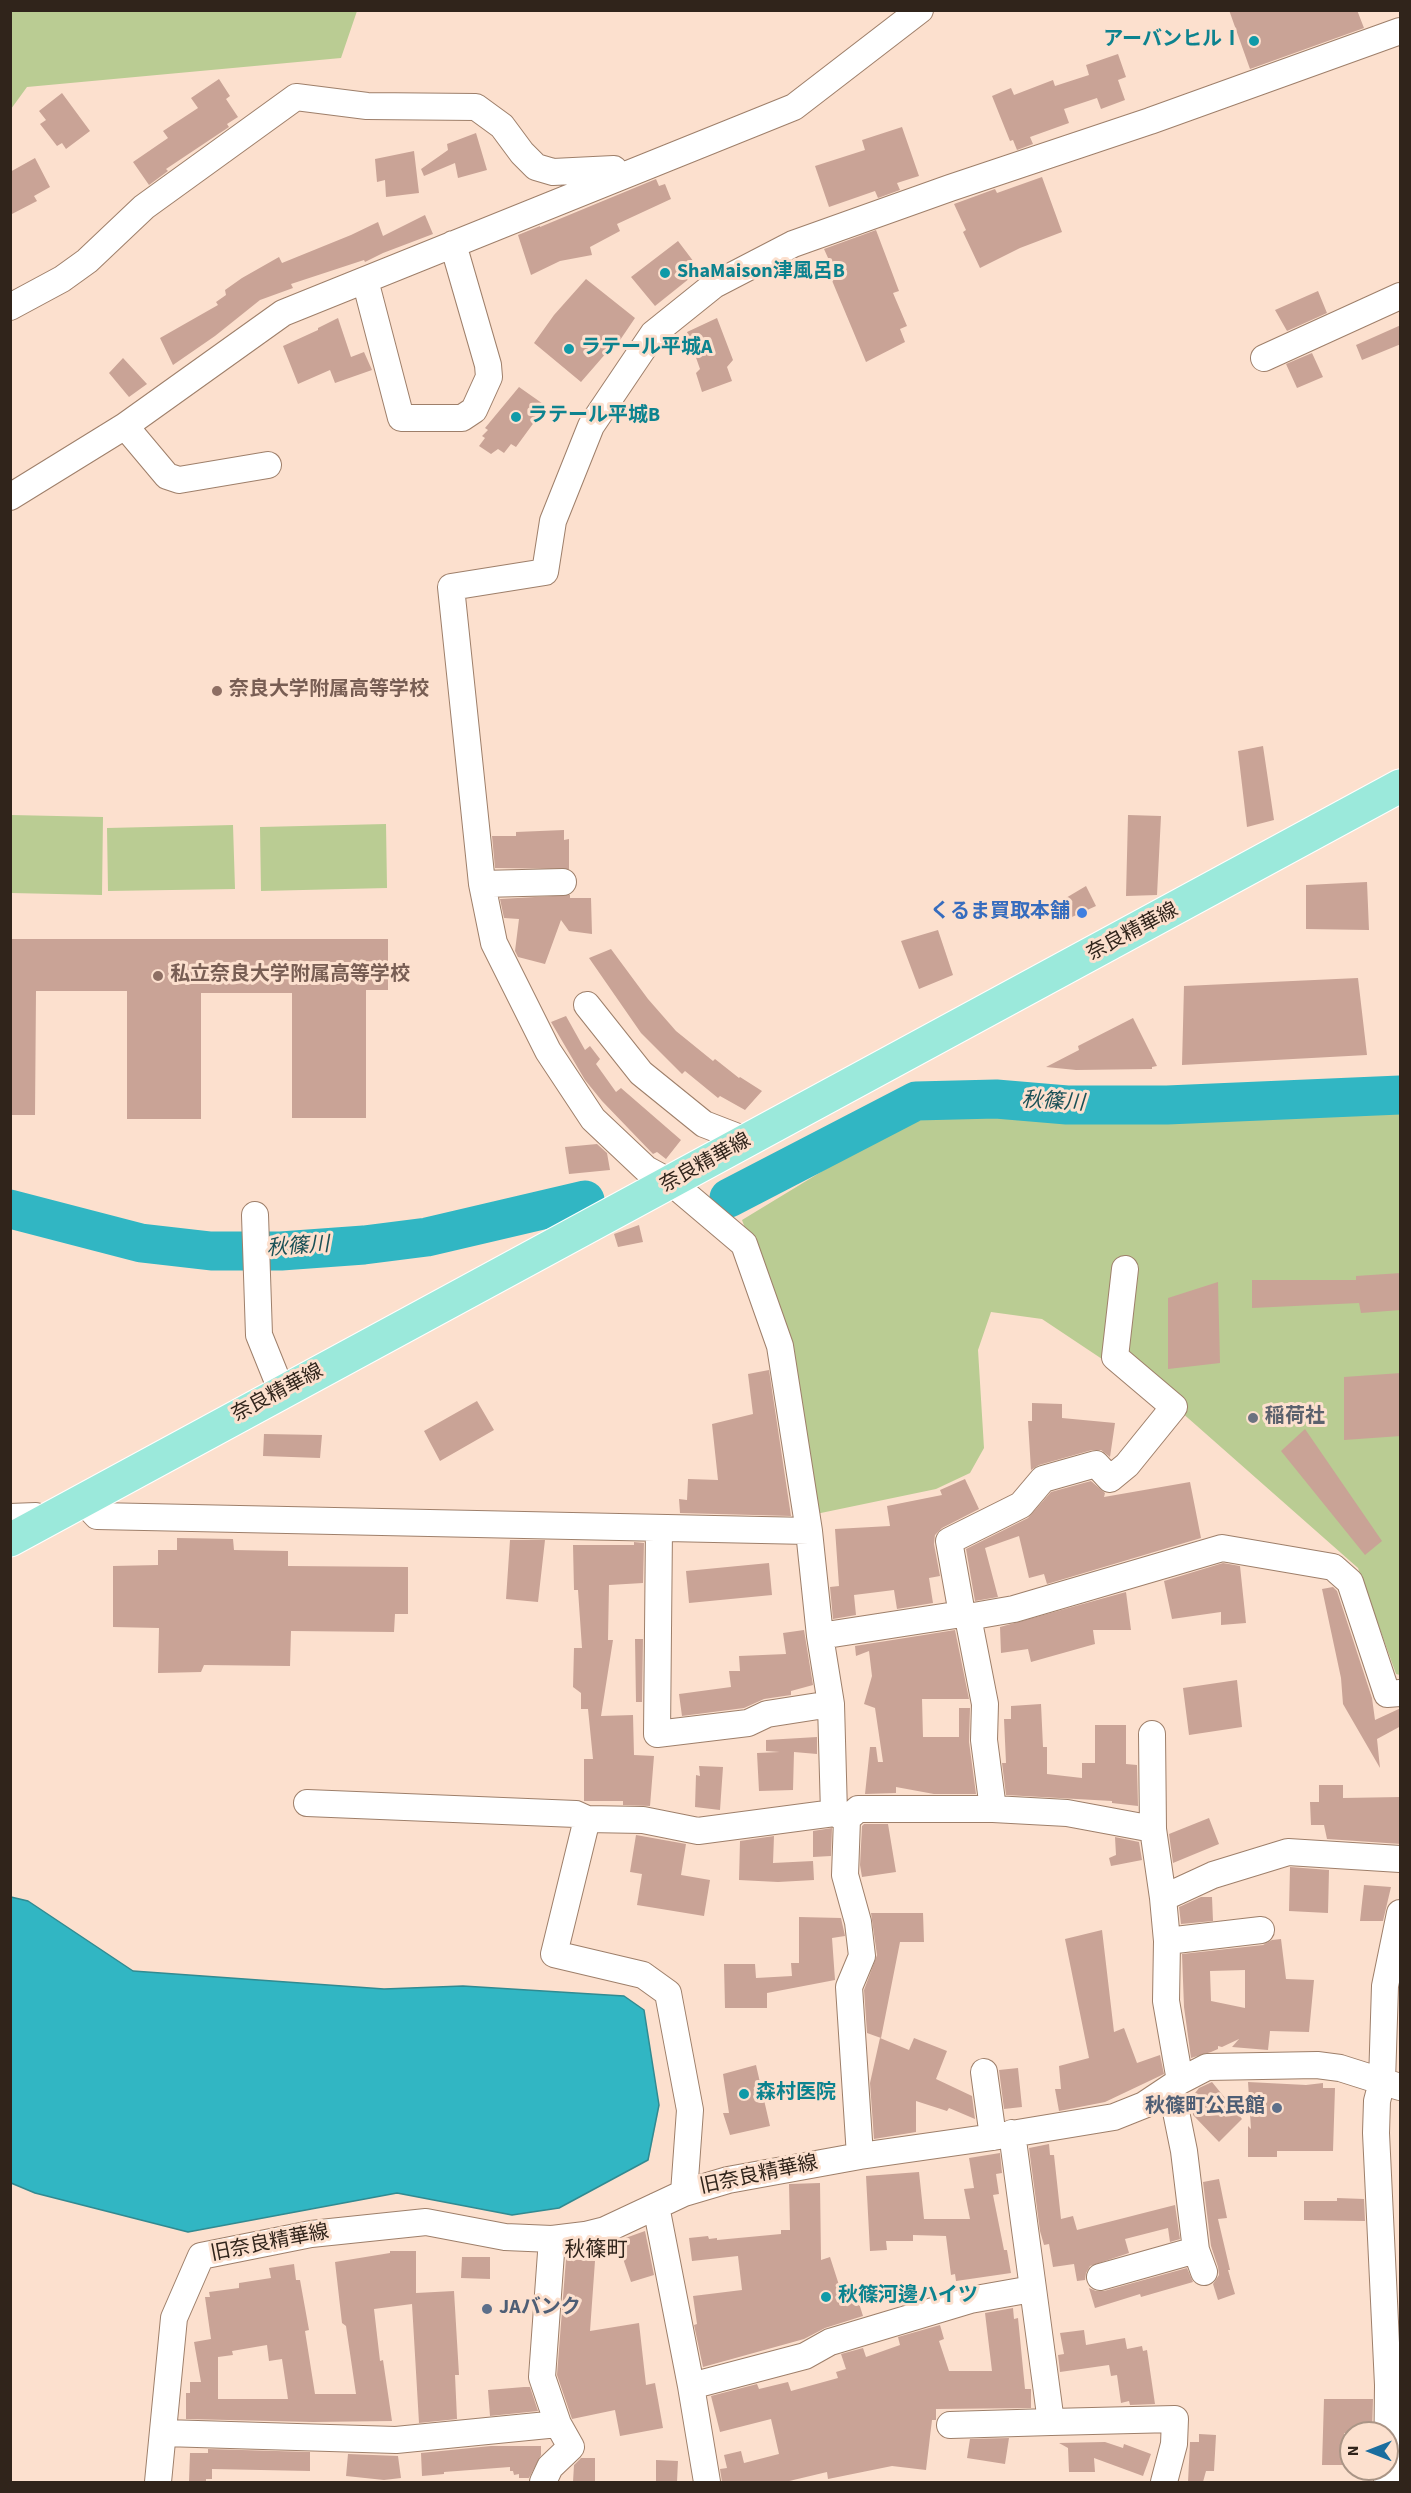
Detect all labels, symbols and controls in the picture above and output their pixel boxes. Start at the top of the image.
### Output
place label: アーバンヒルⅠ [1103,29,1242,53]
marker: アーバンヒルⅠ [1247,34,1261,48]
place label: ShaMaison津風呂B [677,261,845,285]
marker: ShaMaison津風呂B [658,266,672,280]
place label: ラテール平城A [581,337,712,361]
marker: ラテール平城A [562,342,576,356]
place label: ラテール平城B [528,405,660,429]
marker: ラテール平城B [509,410,523,424]
place label: 奈良大学附属高等学校 [229,679,429,703]
marker: 奈良大学附属高等学校 [210,684,224,698]
street label: 奈良精華線 [1083,899,1183,967]
place label: くるま買取本舗 [930,901,1070,925]
marker: くるま買取本舗 [1075,906,1089,920]
place label: 私立奈良大学附属高等学校 [170,964,410,988]
marker: 私立奈良大学附属高等学校 [151,969,165,983]
water label: 秋篠川 [1021,1089,1085,1117]
street label: 奈良精華線 [656,1129,756,1199]
water label: 秋篠川 [266,1233,330,1263]
street label: 奈良精華線 [228,1360,328,1428]
place label: 稲荷社 [1265,1406,1325,1430]
marker: 稲荷社 [1246,1411,1260,1425]
place label: 森村医院 [756,2082,836,2106]
marker: 森村医院 [737,2087,751,2101]
place label: 秋篠町公民館 [1145,2096,1265,2120]
marker: 秋篠町公民館 [1270,2101,1284,2115]
street label: 旧奈良精華線 [698,2152,820,2200]
street label: 旧奈良精華線 [209,2221,331,2267]
district label: 秋篠町 [565,2238,627,2264]
place label: 秋篠河邊ハイツ [838,2285,978,2309]
marker: 秋篠河邊ハイツ [819,2290,833,2304]
place label: JAバンク [499,2297,581,2321]
marker: JAバンク [480,2302,494,2316]
north arrow [1339,2421,1399,2481]
text: N [1342,2446,1364,2456]

